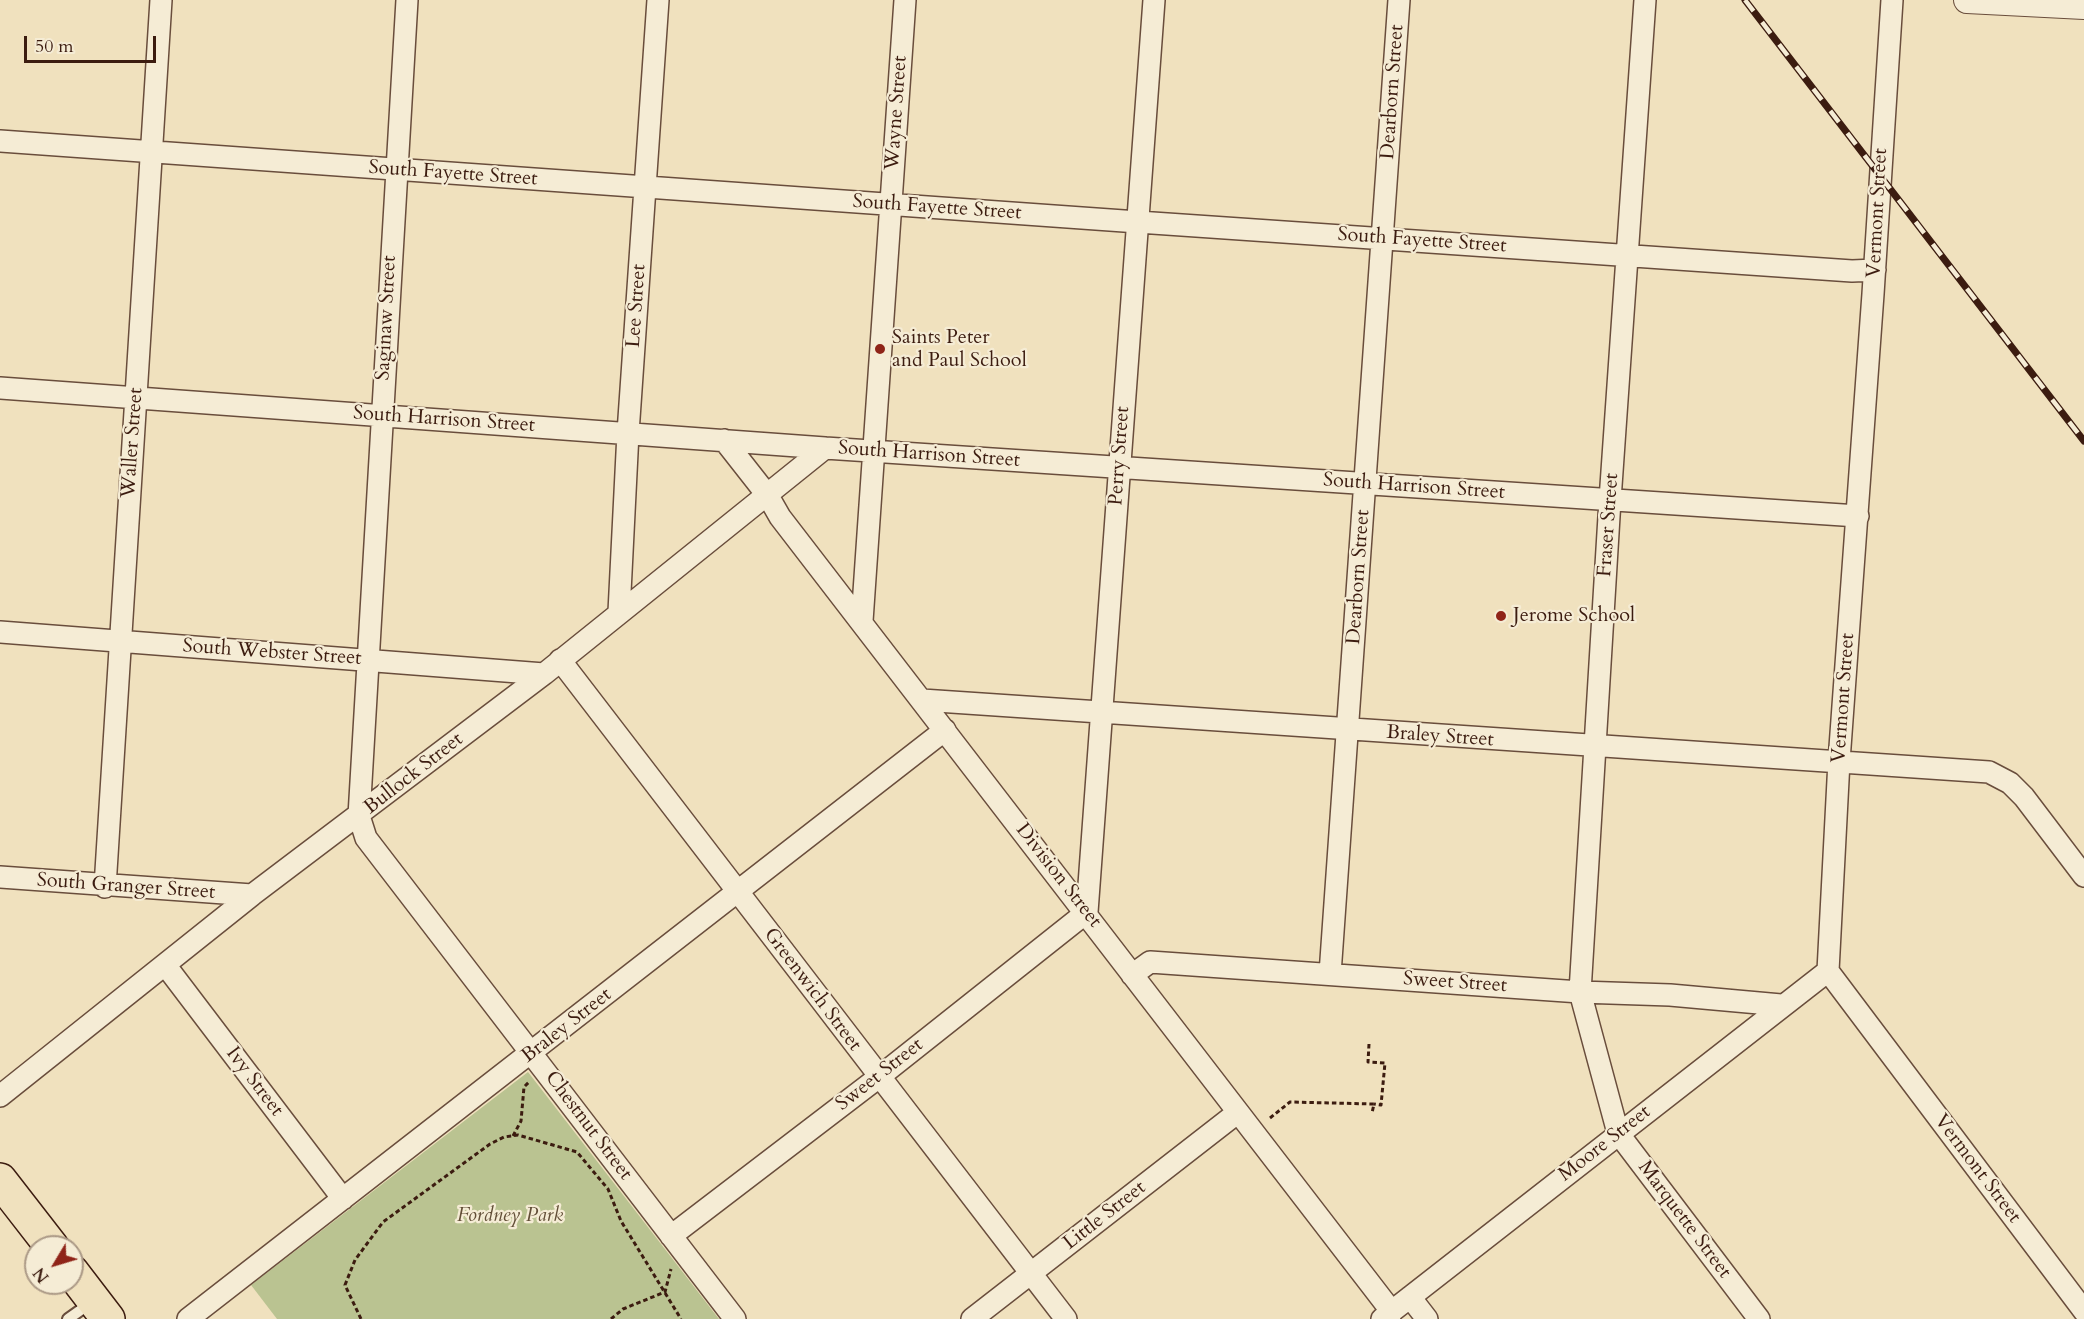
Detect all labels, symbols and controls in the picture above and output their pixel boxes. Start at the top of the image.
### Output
scale bar [27,24,159,62]
street label: Dearborn Street [1376,24,1410,160]
text: 50 m [35,34,74,59]
street label: Wayne Street [881,55,913,171]
street label: Vermont Street [1863,147,1893,279]
street label: South Fayette Street [368,156,538,192]
street label: South Fayette Street [852,190,1022,226]
street label: South Fayette Street [1337,223,1507,259]
street label: Saginaw Street [372,255,402,381]
street label: Lee Street [622,263,652,349]
place label: Saints Peter and Paul School [892,326,1027,373]
marker: Saints Peter and Paul School [873,342,887,356]
street label: Waller Street [117,387,149,499]
street label: South Harrison Street [352,402,536,438]
street label: Perry Street [1105,406,1135,506]
street label: South Harrison Street [837,437,1021,473]
street label: South Harrison Street [1322,469,1506,505]
street label: Fraser Street [1593,472,1625,578]
street label: Dearborn Street [1342,509,1376,645]
place label: Jerome School [1513,604,1635,628]
marker: Jerome School [1494,609,1508,623]
street label: Vermont Street [1827,632,1861,764]
street label: South Webster Street [182,635,362,671]
street label: Braley Street [1385,721,1495,753]
street label: Bullock Street [360,728,468,820]
street label: Division Street [1010,819,1106,933]
street label: South Granger Street [36,869,216,905]
street label: Greenwich Street [758,924,866,1056]
street label: Sweet Street [1402,967,1508,999]
street label: Braley Street [517,983,617,1069]
street label: Sweet Street [832,1034,928,1116]
street label: Ivy Street [220,1042,288,1122]
street label: Chestnut Street [539,1067,637,1185]
street label: Moore Street [1554,1101,1656,1187]
street label: Vermont Street [1928,1110,2026,1228]
street label: Marquette Street [1632,1157,1736,1283]
street label: Little Street [1059,1176,1151,1256]
park label: Fordney Park [457,1204,563,1228]
north arrow [24,1235,84,1295]
text: N [28,1263,54,1287]

